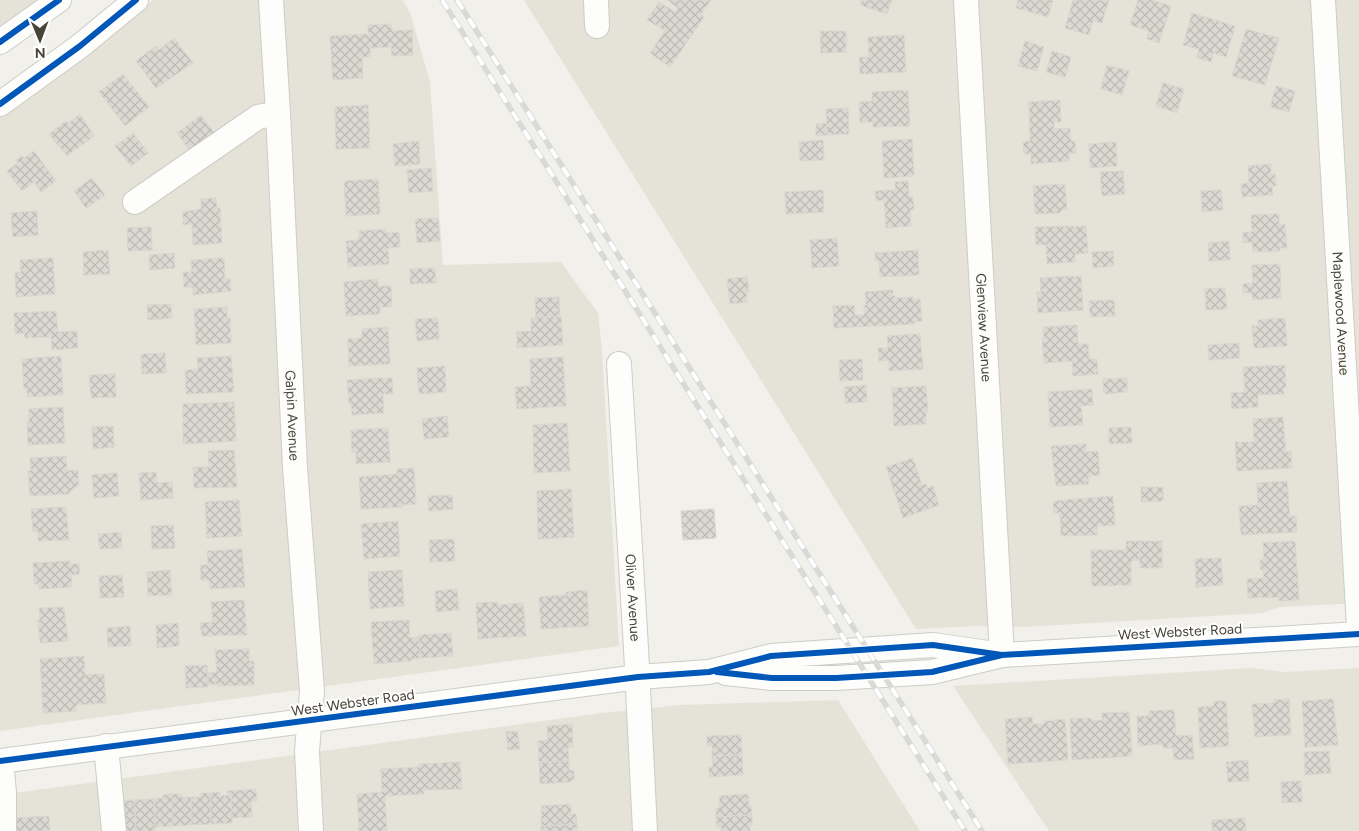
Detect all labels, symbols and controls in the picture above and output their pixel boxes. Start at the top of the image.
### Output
north arrow [15,15,65,65]
text: N [35,44,46,61]
street label: Maplewood Avenue [1329,251,1353,376]
street label: Glenview Avenue [973,273,995,383]
street label: Galpin Avenue [282,370,303,462]
street label: Oliver Avenue [622,553,644,642]
street label: West Webster Road [1117,620,1243,644]
street label: West Webster Road [290,686,416,720]

